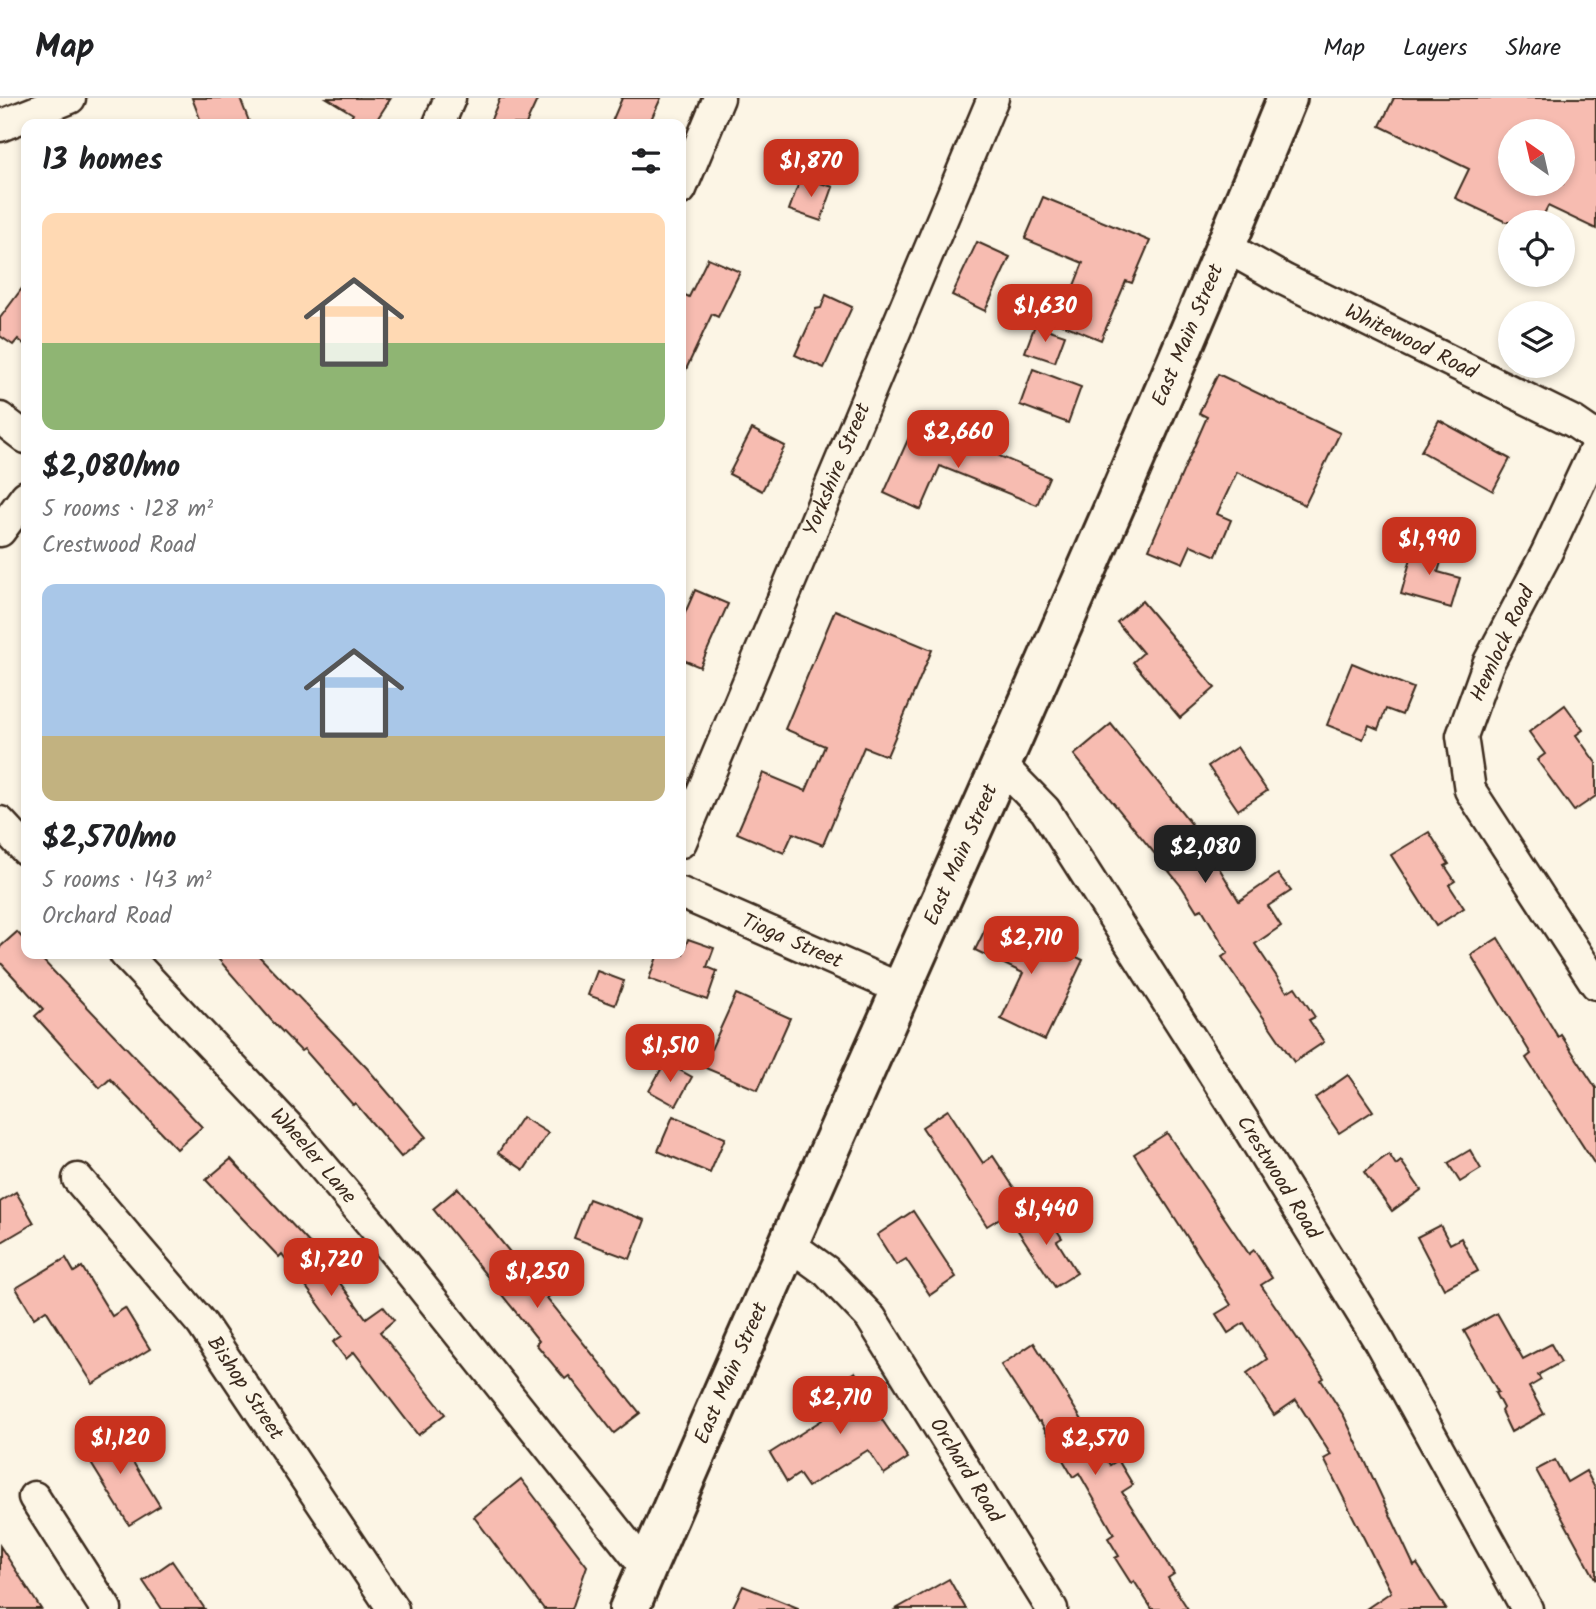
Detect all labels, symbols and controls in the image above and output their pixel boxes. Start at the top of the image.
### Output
text: Map [35,22,95,75]
text: Map [1323,29,1365,68]
text: Layers [1403,29,1467,68]
text: Share [1505,29,1561,68]
north arrow [1498,119,1575,196]
map controls [1498,119,1575,378]
text: 13 homes [42,137,163,185]
pin: $1,870 [754,140,868,199]
icon: filters [627,142,665,180]
text: $1,870 [780,144,842,180]
button: locate [1498,210,1575,287]
street label: East Main Street [1143,258,1233,412]
icon: home [291,259,417,385]
pin: $1,630 [988,285,1102,344]
text: $1,630 [1013,289,1077,325]
street label: Whitewood Road [1339,295,1484,389]
button: layers [1498,301,1575,378]
street label: Yorkshire Street [795,397,880,541]
pin: $2,660 [901,410,1015,470]
text: $2,660 [923,415,993,451]
text: $2,080/mo [42,444,180,492]
text: 5 rooms · 128 m² [42,492,213,528]
pin: $1,990 [1372,518,1486,577]
text: $1,990 [1398,522,1460,558]
text: Crestwood Road [42,528,196,564]
street label: Hemlock Road [1462,580,1545,707]
icon: home [291,630,417,756]
street label: East Main Street [915,778,1007,931]
text: $2,570/mo [42,815,177,863]
pin: $2,080 [1148,826,1262,885]
text: $2,080 [1170,830,1240,866]
text: 5 rooms · 143 m² [42,863,212,899]
text: Orchard Road [42,899,172,935]
street label: Tioga Street [736,905,848,978]
pin: $2,710 [974,916,1088,976]
text: $2,710 [1000,921,1062,957]
pin: $1,510 [613,1024,727,1084]
text: $1,510 [642,1029,698,1065]
street label: Wheeler Lane [262,1100,365,1212]
street label: Crestwood Road [1228,1109,1330,1246]
pin: $1,440 [989,1188,1103,1247]
text: $1,440 [1014,1192,1078,1228]
pin: $1,720 [274,1238,388,1298]
text: $1,720 [300,1243,362,1279]
pin: $1,250 [480,1250,594,1310]
text: $1,250 [505,1255,569,1291]
street label: East Main Street [686,1296,777,1449]
street label: Bishop Street [198,1329,293,1448]
pin: $2,710 [783,1376,897,1436]
text: $2,710 [809,1381,871,1417]
street label: Orchard Road [921,1412,1011,1530]
pin: $1,120 [63,1416,177,1476]
pin: $2,570 [1038,1418,1152,1477]
text: $1,120 [91,1421,149,1457]
text: $2,570 [1061,1422,1129,1458]

